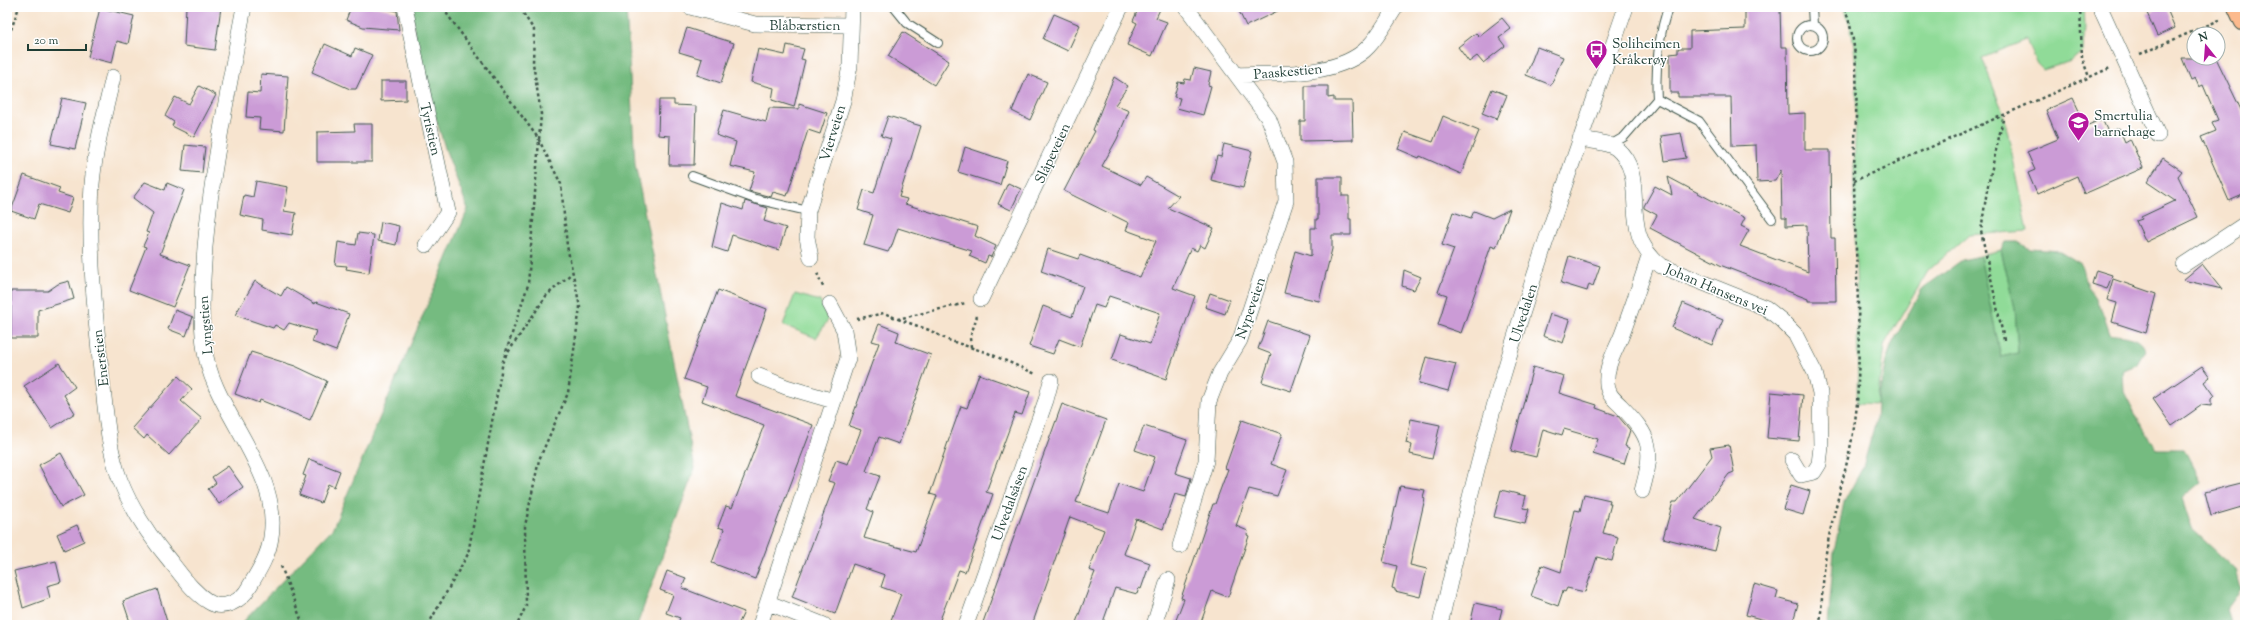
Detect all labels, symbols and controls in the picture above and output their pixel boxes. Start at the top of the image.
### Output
street label: Blåbærstien [770,17,841,37]
scale bar [28,26,86,52]
north arrow [2186,26,2226,66]
text: N [2196,28,2210,47]
text: 20 m [34,32,59,50]
place label: Soliheimen Kråkerøy [1612,35,1681,71]
bus stop icon: Soliheimen Kråkerøy [1583,38,1609,71]
street label: Paaskestien [1253,60,1323,86]
street label: Tyristien [413,101,445,158]
street label: Vierveien [816,103,852,164]
place label: Smertulia barnehage [2094,107,2156,143]
school or university icon: Smertulia barnehage [2065,110,2091,143]
street label: Slåpeveien [1031,120,1077,187]
street label: Johan Hansens vei [1661,260,1771,321]
street label: Nypeveien [1232,275,1272,342]
street label: Ulvedalen [1506,281,1544,346]
street label: Lyngstien [194,295,220,355]
street label: Enerstien [89,328,115,387]
street label: Ulvedalsåsen [988,463,1034,544]

